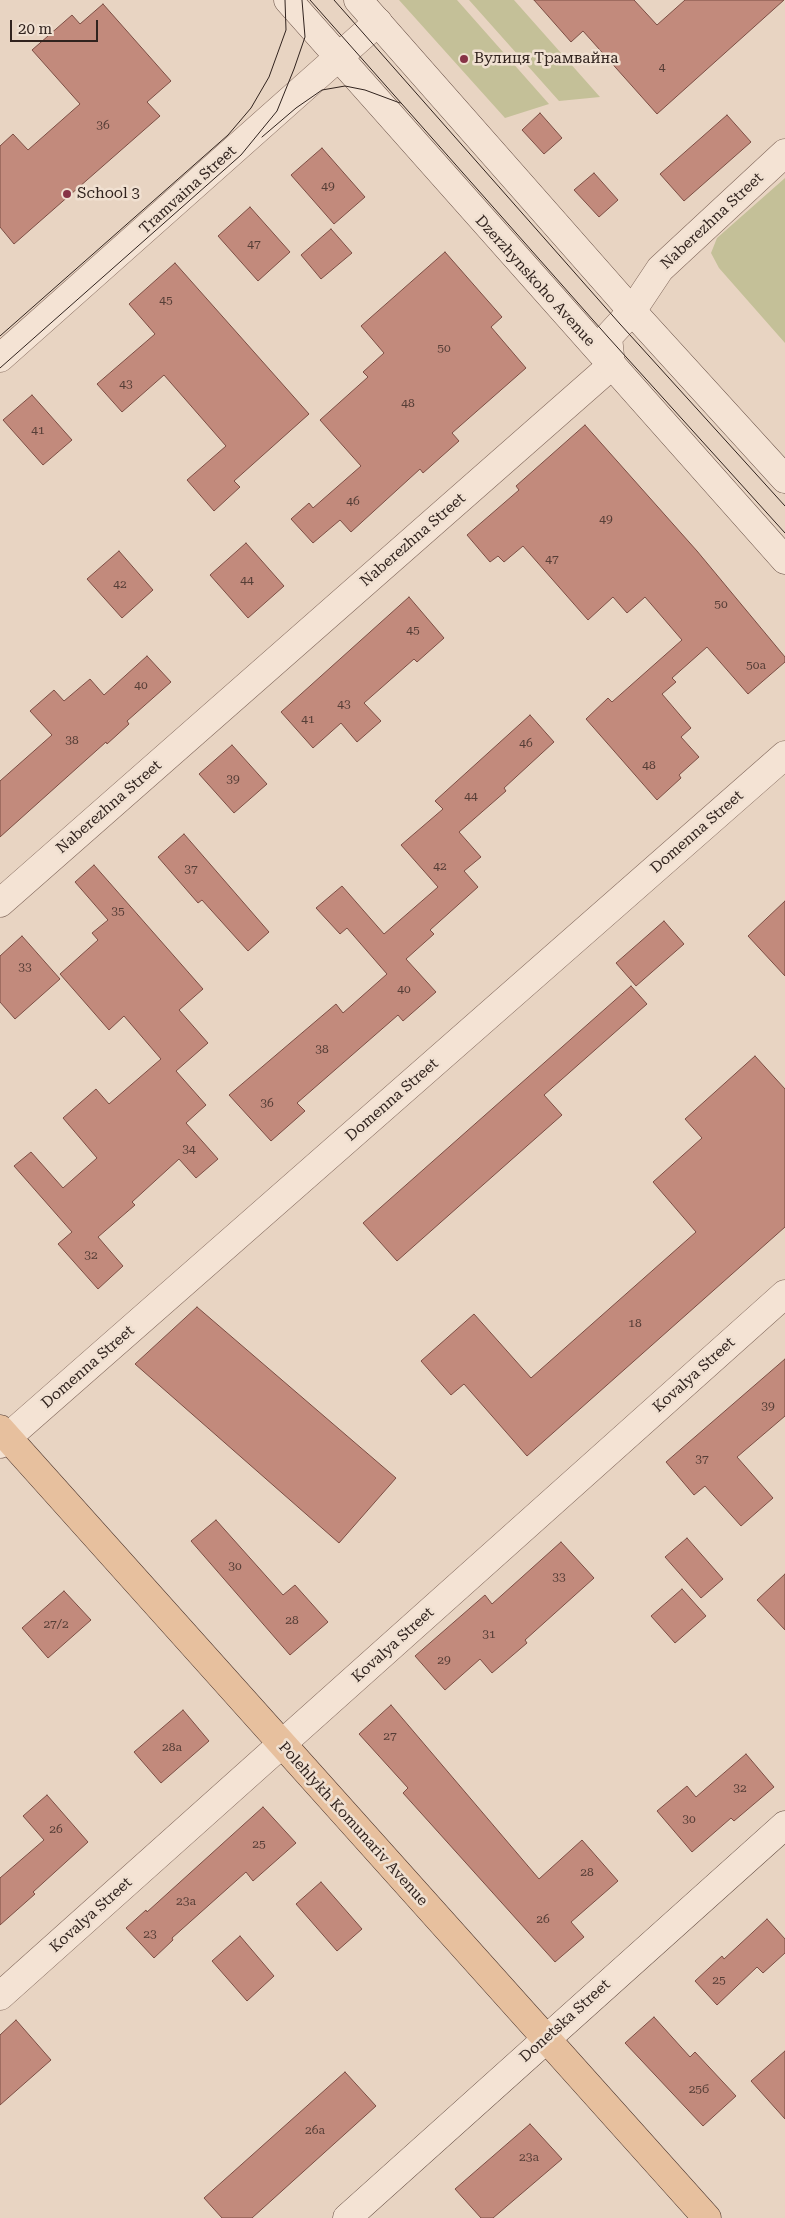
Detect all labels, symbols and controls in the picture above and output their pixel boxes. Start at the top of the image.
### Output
scale bar [12,10,100,42]
text: 20 m [18,20,52,38]
place label: Вулиця Трамвайна [474,50,618,68]
marker: Вулиця Трамвайна [458,53,470,65]
house number: 4 [659,60,665,74]
house number: 36 [96,118,110,132]
street label: Tramvaina Street [136,142,240,238]
street label: Naberezhna Street [657,169,767,273]
house number: 49 [321,179,335,193]
place label: School 3 [77,185,140,203]
marker: School 3 [61,188,73,200]
street label: Dzerzhynskoho Avenue [471,212,599,350]
house number: 47 [247,237,261,251]
house number: 45 [159,293,173,307]
house number: 50 [437,341,451,355]
house number: 43 [119,377,133,391]
house number: 48 [401,396,415,410]
house number: 41 [31,423,45,437]
street label: Naberezhna Street [357,489,469,591]
house number: 46 [346,494,360,508]
house number: 49 [599,512,613,526]
house number: 47 [545,552,559,566]
house number: 44 [240,573,254,587]
house number: 42 [113,577,127,591]
house number: 50 [714,597,728,611]
house number: 45 [406,623,420,637]
house number: 50а [746,658,766,672]
house number: 40 [134,678,148,692]
house number: 43 [337,697,351,711]
house number: 41 [301,712,315,726]
house number: 38 [65,733,79,747]
house number: 46 [519,736,533,750]
street label: Naberezhna Street [53,756,165,858]
house number: 48 [642,758,656,772]
house number: 39 [226,772,240,786]
street label: Domenna Street [647,787,747,877]
house number: 44 [464,789,478,803]
house number: 42 [433,859,447,873]
house number: 37 [184,862,198,876]
house number: 35 [111,904,125,918]
house number: 33 [18,960,32,974]
house number: 40 [397,982,411,996]
house number: 38 [315,1042,329,1056]
street label: Domenna Street [342,1055,442,1145]
house number: 36 [260,1096,274,1110]
house number: 34 [182,1142,196,1156]
house number: 32 [84,1248,98,1262]
house number: 18 [628,1316,642,1330]
street label: Domenna Street [38,1322,138,1412]
street label: Kovalya Street [649,1333,739,1417]
house number: 39 [761,1399,775,1413]
house number: 37 [695,1452,709,1466]
house number: 30 [228,1559,242,1573]
house number: 33 [552,1570,566,1584]
street label: Kovalya Street [348,1603,438,1687]
house number: 28 [285,1613,299,1627]
house number: 27/2 [43,1617,69,1631]
house number: 31 [482,1627,496,1641]
house number: 29 [437,1653,451,1667]
house number: 27 [383,1729,397,1743]
street label: Polehlykh Komunariv Avenue [275,1738,431,1910]
house number: 28а [162,1740,182,1754]
house number: 32 [733,1781,747,1795]
house number: 30 [682,1812,696,1826]
house number: 26 [49,1822,63,1836]
house number: 25 [252,1837,266,1851]
house number: 28 [580,1865,594,1879]
street label: Kovalya Street [46,1873,136,1957]
house number: 23а [176,1894,196,1908]
house number: 26 [536,1912,550,1926]
house number: 23 [143,1927,157,1941]
house number: 25 [712,1973,726,1987]
street label: Donetska Street [516,1976,614,2066]
house number: 25б [689,2082,709,2096]
house number: 26а [305,2123,325,2137]
house number: 23а [519,2150,539,2164]

